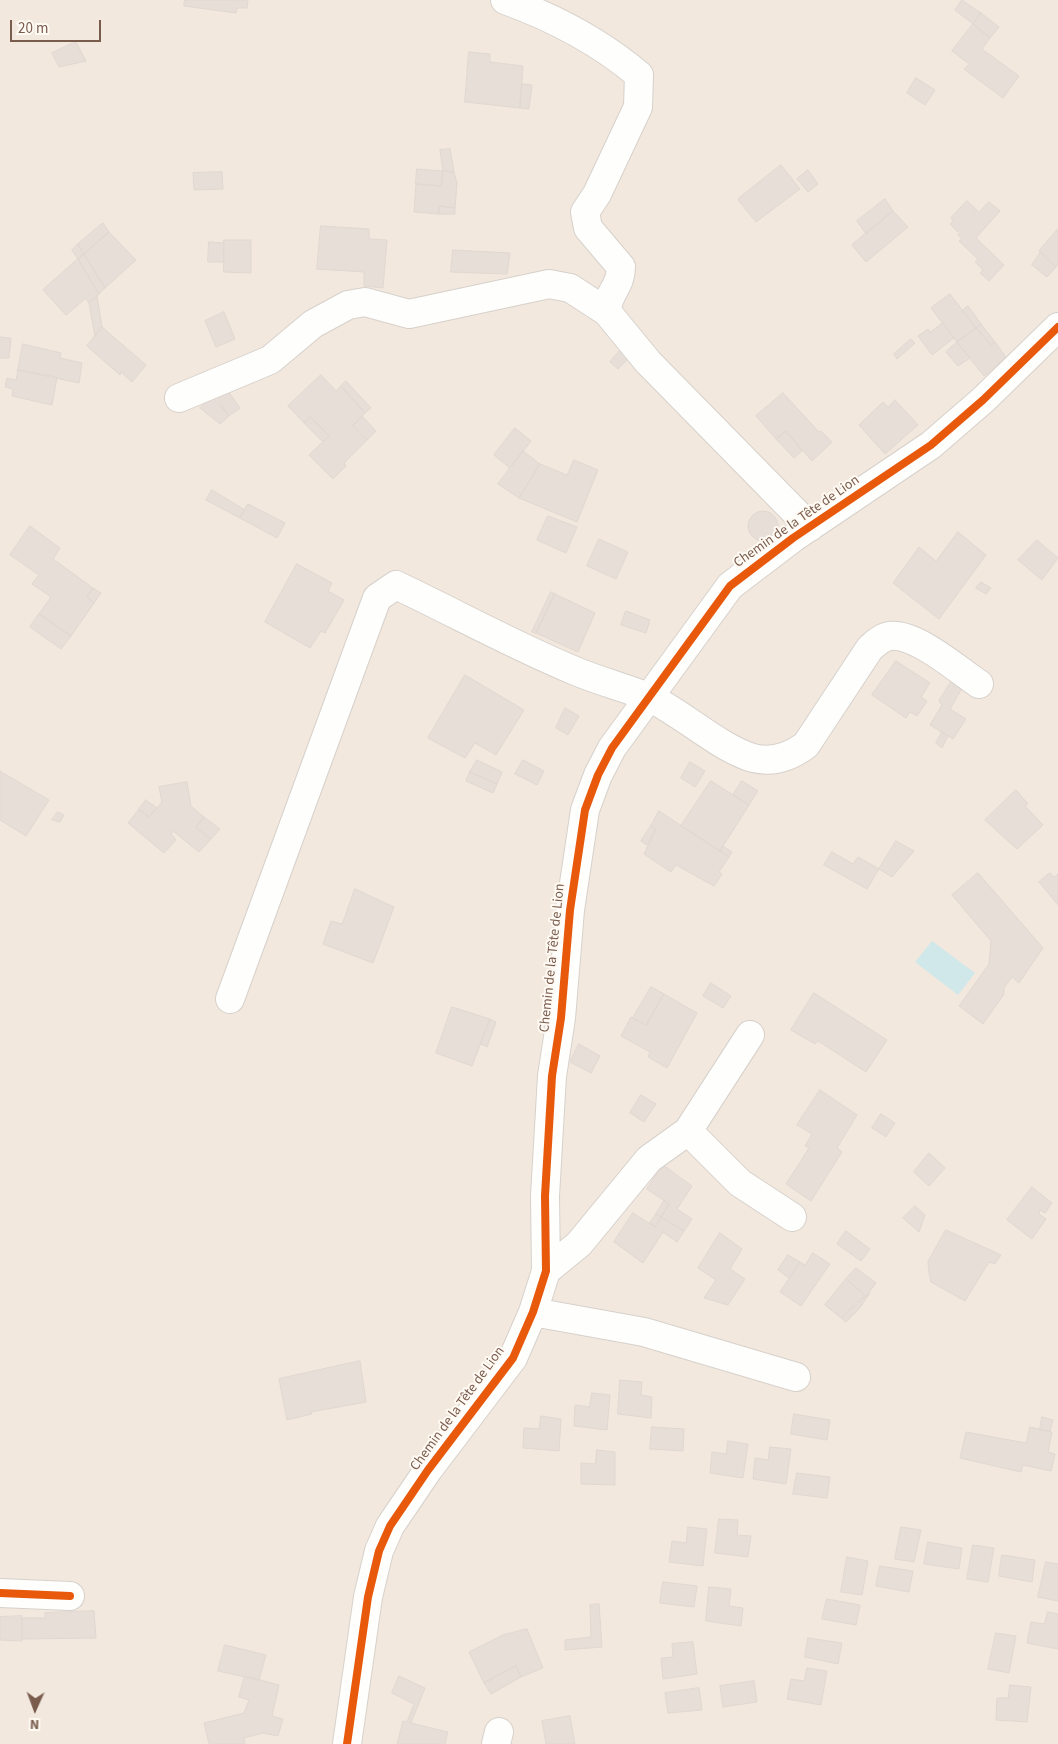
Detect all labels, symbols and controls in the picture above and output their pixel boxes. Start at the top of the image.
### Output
scale bar [12,10,104,42]
text: 20 m [18,18,48,39]
street label: Chemin de la Tête de Lion [731,472,863,572]
street label: Chemin de la Tête de Lion [537,883,569,1033]
street label: Chemin de la Tête de Lion [407,1344,509,1474]
north arrow [10,1684,60,1734]
text: N [29,1714,39,1734]

